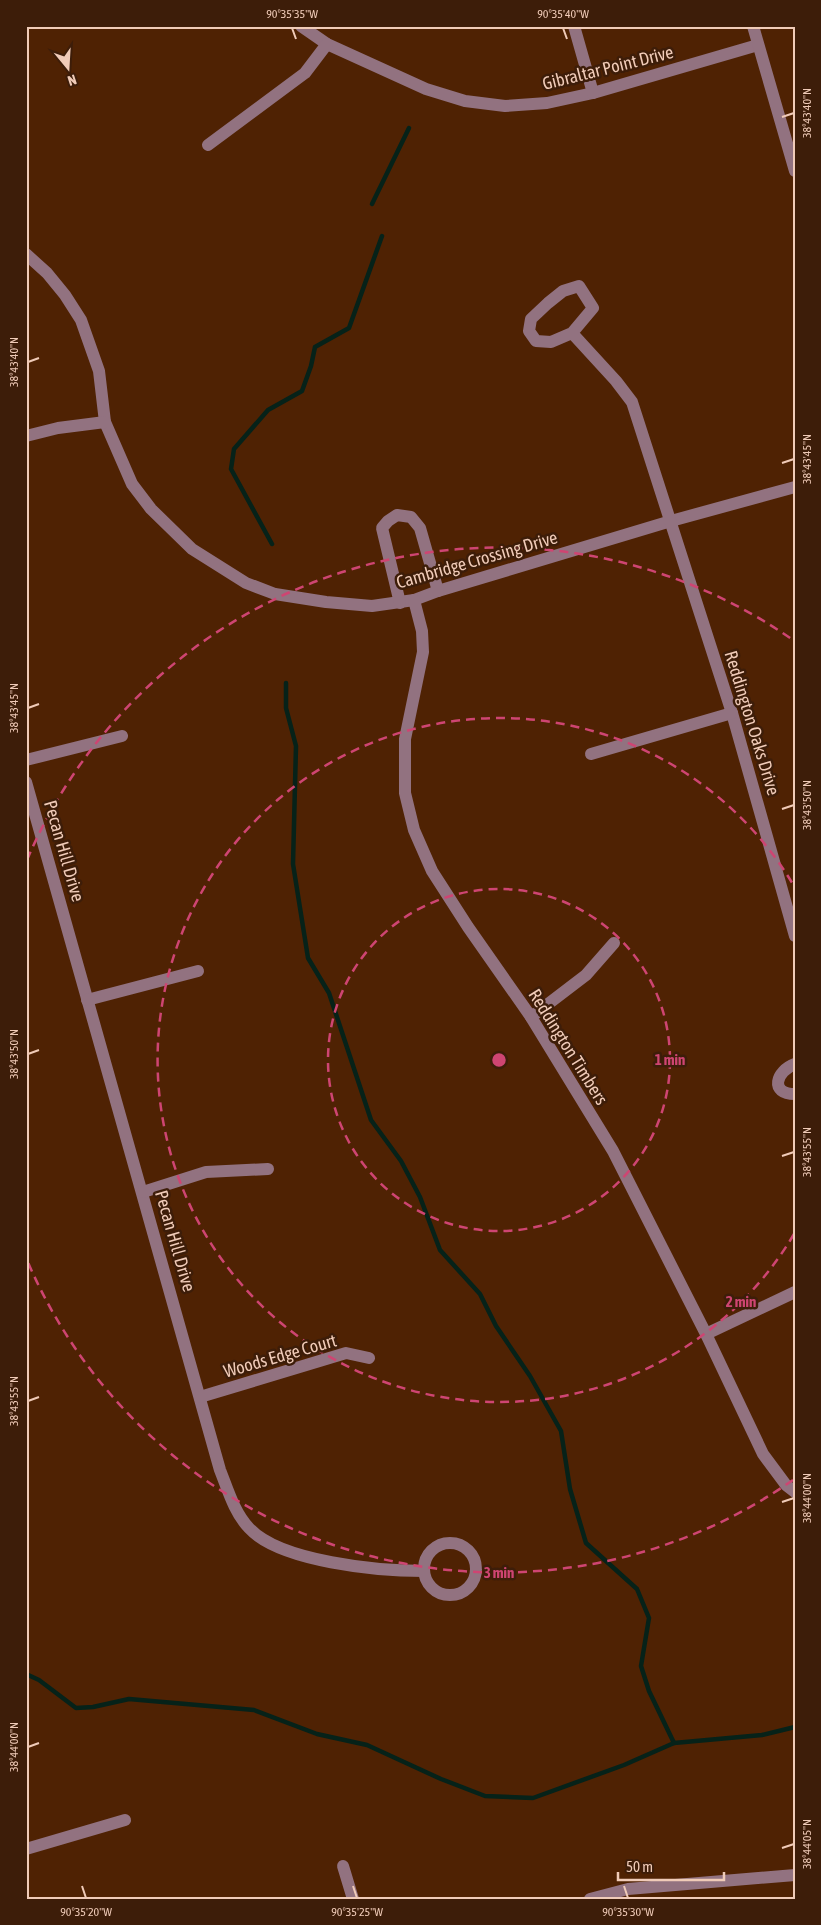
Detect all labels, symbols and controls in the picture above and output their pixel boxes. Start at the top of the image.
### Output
text: 90°35'35"W [266,7,318,21]
text: 90°35'40"W [537,7,589,21]
street label: Gibraltar Point Drive [540,41,676,94]
north arrow [42,42,92,92]
text: N [66,71,78,89]
text: 38°43'40"N [800,88,814,138]
text: 38°43'40"N [7,337,21,387]
text: 38°43'45"N [800,434,814,484]
street label: Cambridge Crossing Drive [394,526,560,593]
street label: Reddington Oaks Drive [721,648,784,798]
text: 38°43'45"N [7,683,21,733]
text: 38°43'50"N [800,780,814,830]
street label: Pecan Hill Drive [40,798,89,904]
street label: Reddington Timbers [524,985,612,1108]
text: 38°43'50"N [7,1029,21,1079]
centre of rings [490,1051,508,1069]
text: 1 min [655,1051,685,1068]
text: 38°43'55"N [800,1127,814,1177]
street label: Pecan Hill Drive [151,1188,200,1294]
text: 2 min [726,1293,756,1310]
street label: Woods Edge Court [221,1329,339,1382]
text: 38°43'55"N [7,1376,21,1426]
text: 38°44'00"N [800,1473,814,1523]
text: 3 min [484,1564,514,1581]
text: 38°44'00"N [7,1722,21,1772]
text: 38°44'05"N [800,1819,814,1869]
scale bar [618,1850,725,1882]
text: 50 m [626,1858,653,1875]
text: 90°35'20"W [60,1905,112,1919]
text: 90°35'25"W [331,1905,383,1919]
text: 90°35'30"W [602,1905,654,1919]

